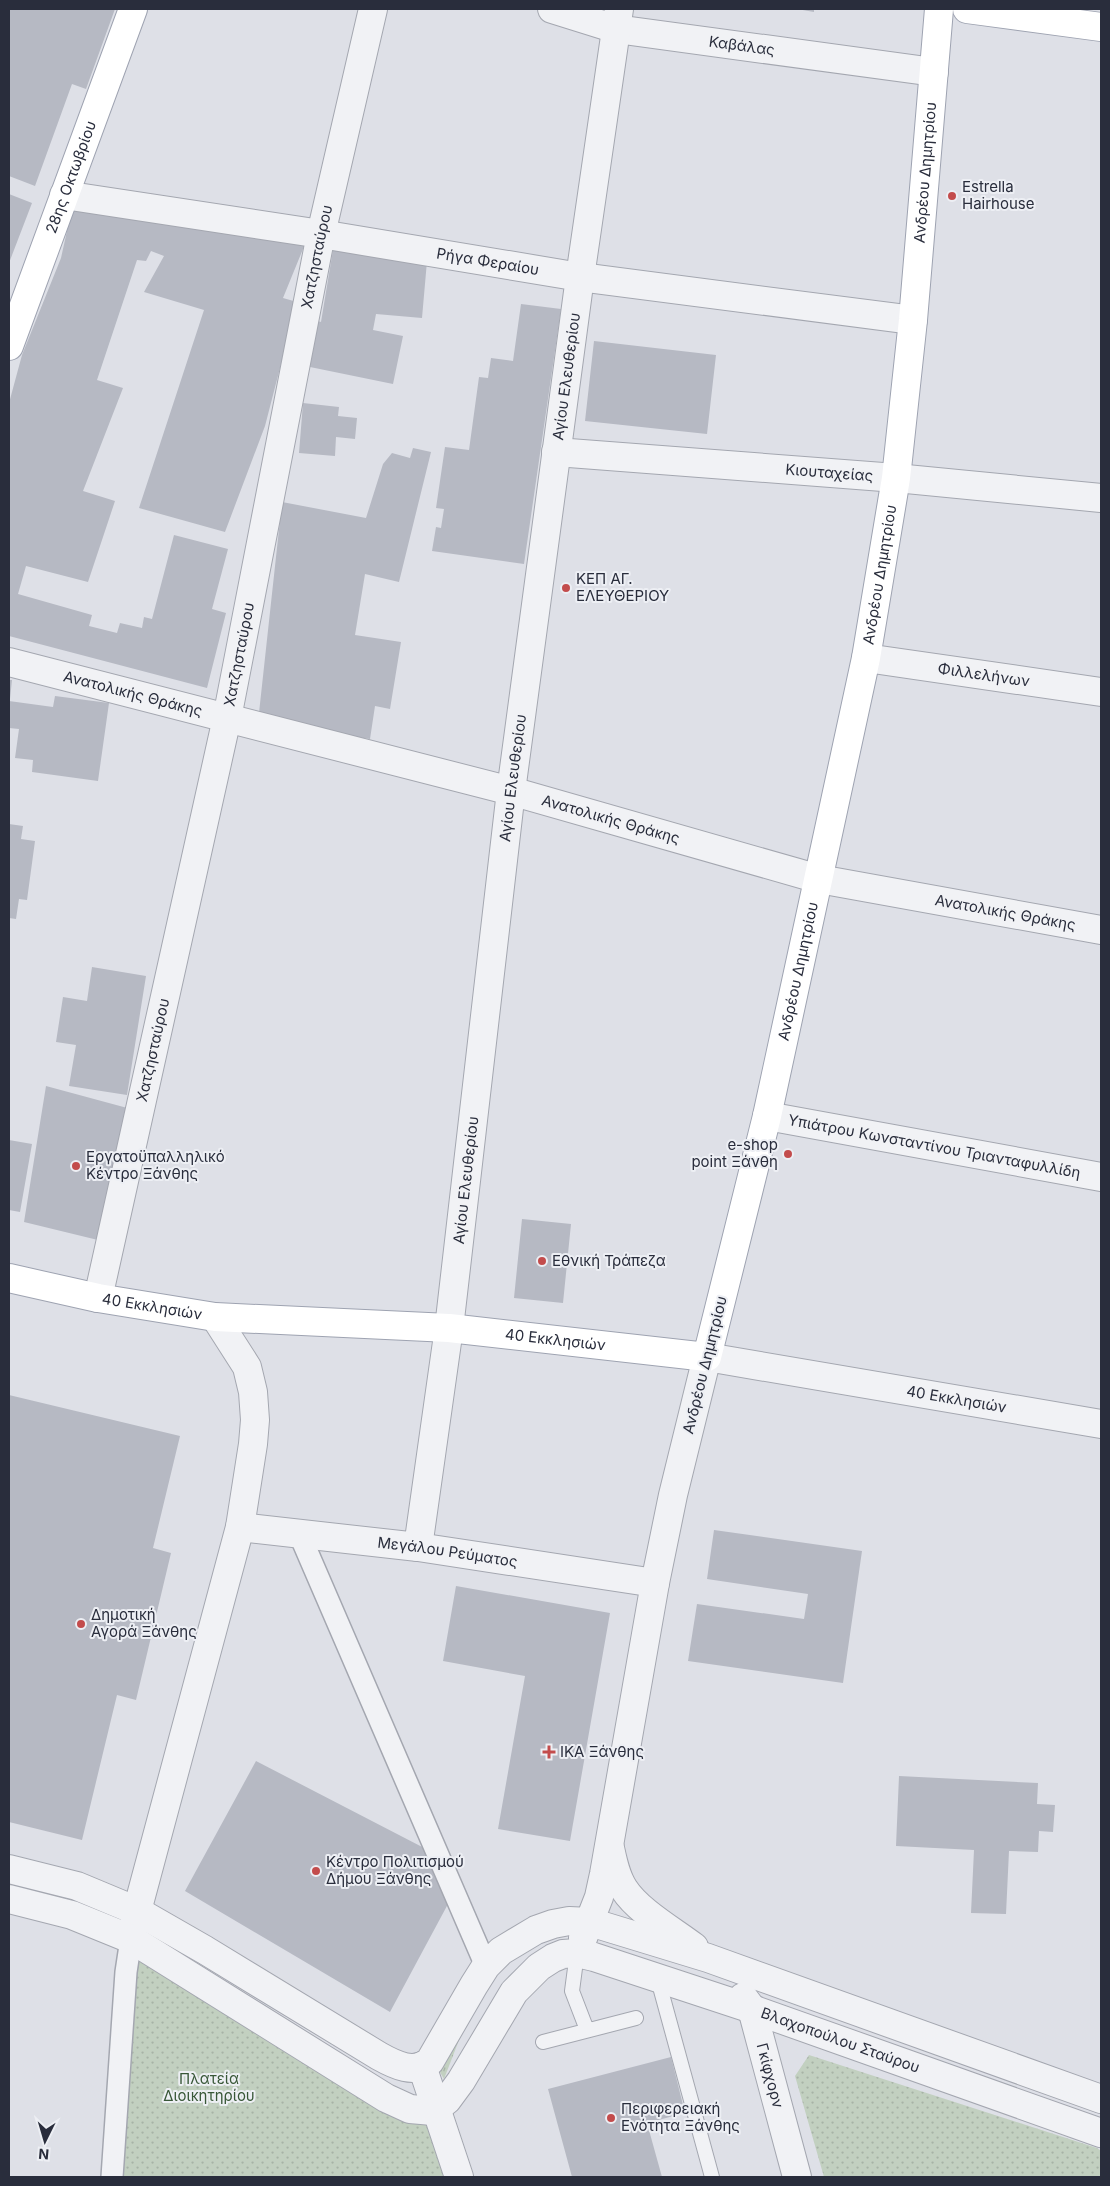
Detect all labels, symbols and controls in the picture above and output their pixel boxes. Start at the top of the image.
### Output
street label: Καβάλας [708,32,776,59]
street label: Ανδρέου Δημητρίου [909,101,940,244]
street label: 28ης Οκτωβρίου [41,118,100,236]
place label: Estrella Hairhouse [962,177,1034,213]
marker: Estrella Hairhouse [946,190,958,202]
street label: Χατζησταύρου [297,203,336,310]
street label: Ρήγα Φεραίου [435,243,540,279]
street label: Αγίου Ελευθερίου [548,311,584,441]
street label: Κιουταχείας [785,460,874,485]
street label: Ανδρέου Δημητρίου [858,503,900,646]
place label: ΚΕΠ ΑΓ. ΕΛΕΥΘΕΡΙΟΥ [576,569,669,605]
marker: ΚΕΠ ΑΓ. ΕΛΕΥΘΕΡΙΟΥ [560,582,572,594]
street label: Χατζησταύρου [219,601,258,708]
street label: Φιλλελήνων [937,658,1031,691]
street label: Ανατολικής Θράκης [62,666,205,720]
street label: Αγίου Ελευθερίου [495,713,530,843]
street label: Ανατολικής Θράκης [540,790,682,848]
street label: Ανατολικής Θράκης [933,890,1077,934]
street label: Ανδρέου Δημητρίου [774,900,822,1042]
street label: Χατζησταύρου [132,996,173,1104]
street label: Υπιάτρου Κωνσταντίνου Τριανταφυλλίδη [787,1110,1082,1182]
street label: Αγίου Ελευθερίου [449,1115,482,1245]
place label: e-shop point Ξάνθη [691,1135,778,1171]
place label: Εργατοϋπαλληλικό Κέντρο Ξάνθης [86,1147,225,1183]
marker: e-shop point Ξάνθη [782,1148,794,1160]
marker: Εργατοϋπαλληλικό Κέντρο Ξάνθης [70,1160,82,1172]
place label: Εθνική Τράπεζα [552,1251,666,1270]
marker: Εθνική Τράπεζα [536,1255,548,1267]
street label: 40 Εκκλησιών [101,1289,204,1324]
street label: Ανδρέου Δημητρίου [678,1294,731,1436]
street label: 40 Εκκλησιών [504,1324,607,1355]
street label: 40 Εκκλησιών [905,1381,1008,1417]
street label: Μεγάλου Ρεύματος [376,1533,519,1571]
place label: Δημοτική Αγορά Ξάνθης [91,1605,197,1641]
marker: Δημοτική Αγορά Ξάνθης [75,1618,87,1630]
place label: ΙΚΑ Ξάνθης [560,1742,644,1761]
marker: ΙΚΑ Ξάνθης [542,1745,556,1759]
place label: Κέντρο Πολιτισμού Δήμου Ξάνθης [326,1852,464,1888]
marker: Κέντρο Πολιτισμού Δήμου Ξάνθης [310,1865,322,1877]
street label: Βλαχοπούλου Σταύρου [758,2003,922,2077]
street label: Γκίφχορν [753,2041,788,2110]
park label: Πλατεία Διοικητηρίου [163,2069,255,2105]
place label: Περιφερειακή Ενότητα Ξάνθης [621,2099,740,2135]
marker: Περιφερειακή Ενότητα Ξάνθης [605,2112,617,2124]
north arrow [20,2116,70,2166]
text: N [38,2146,50,2163]

